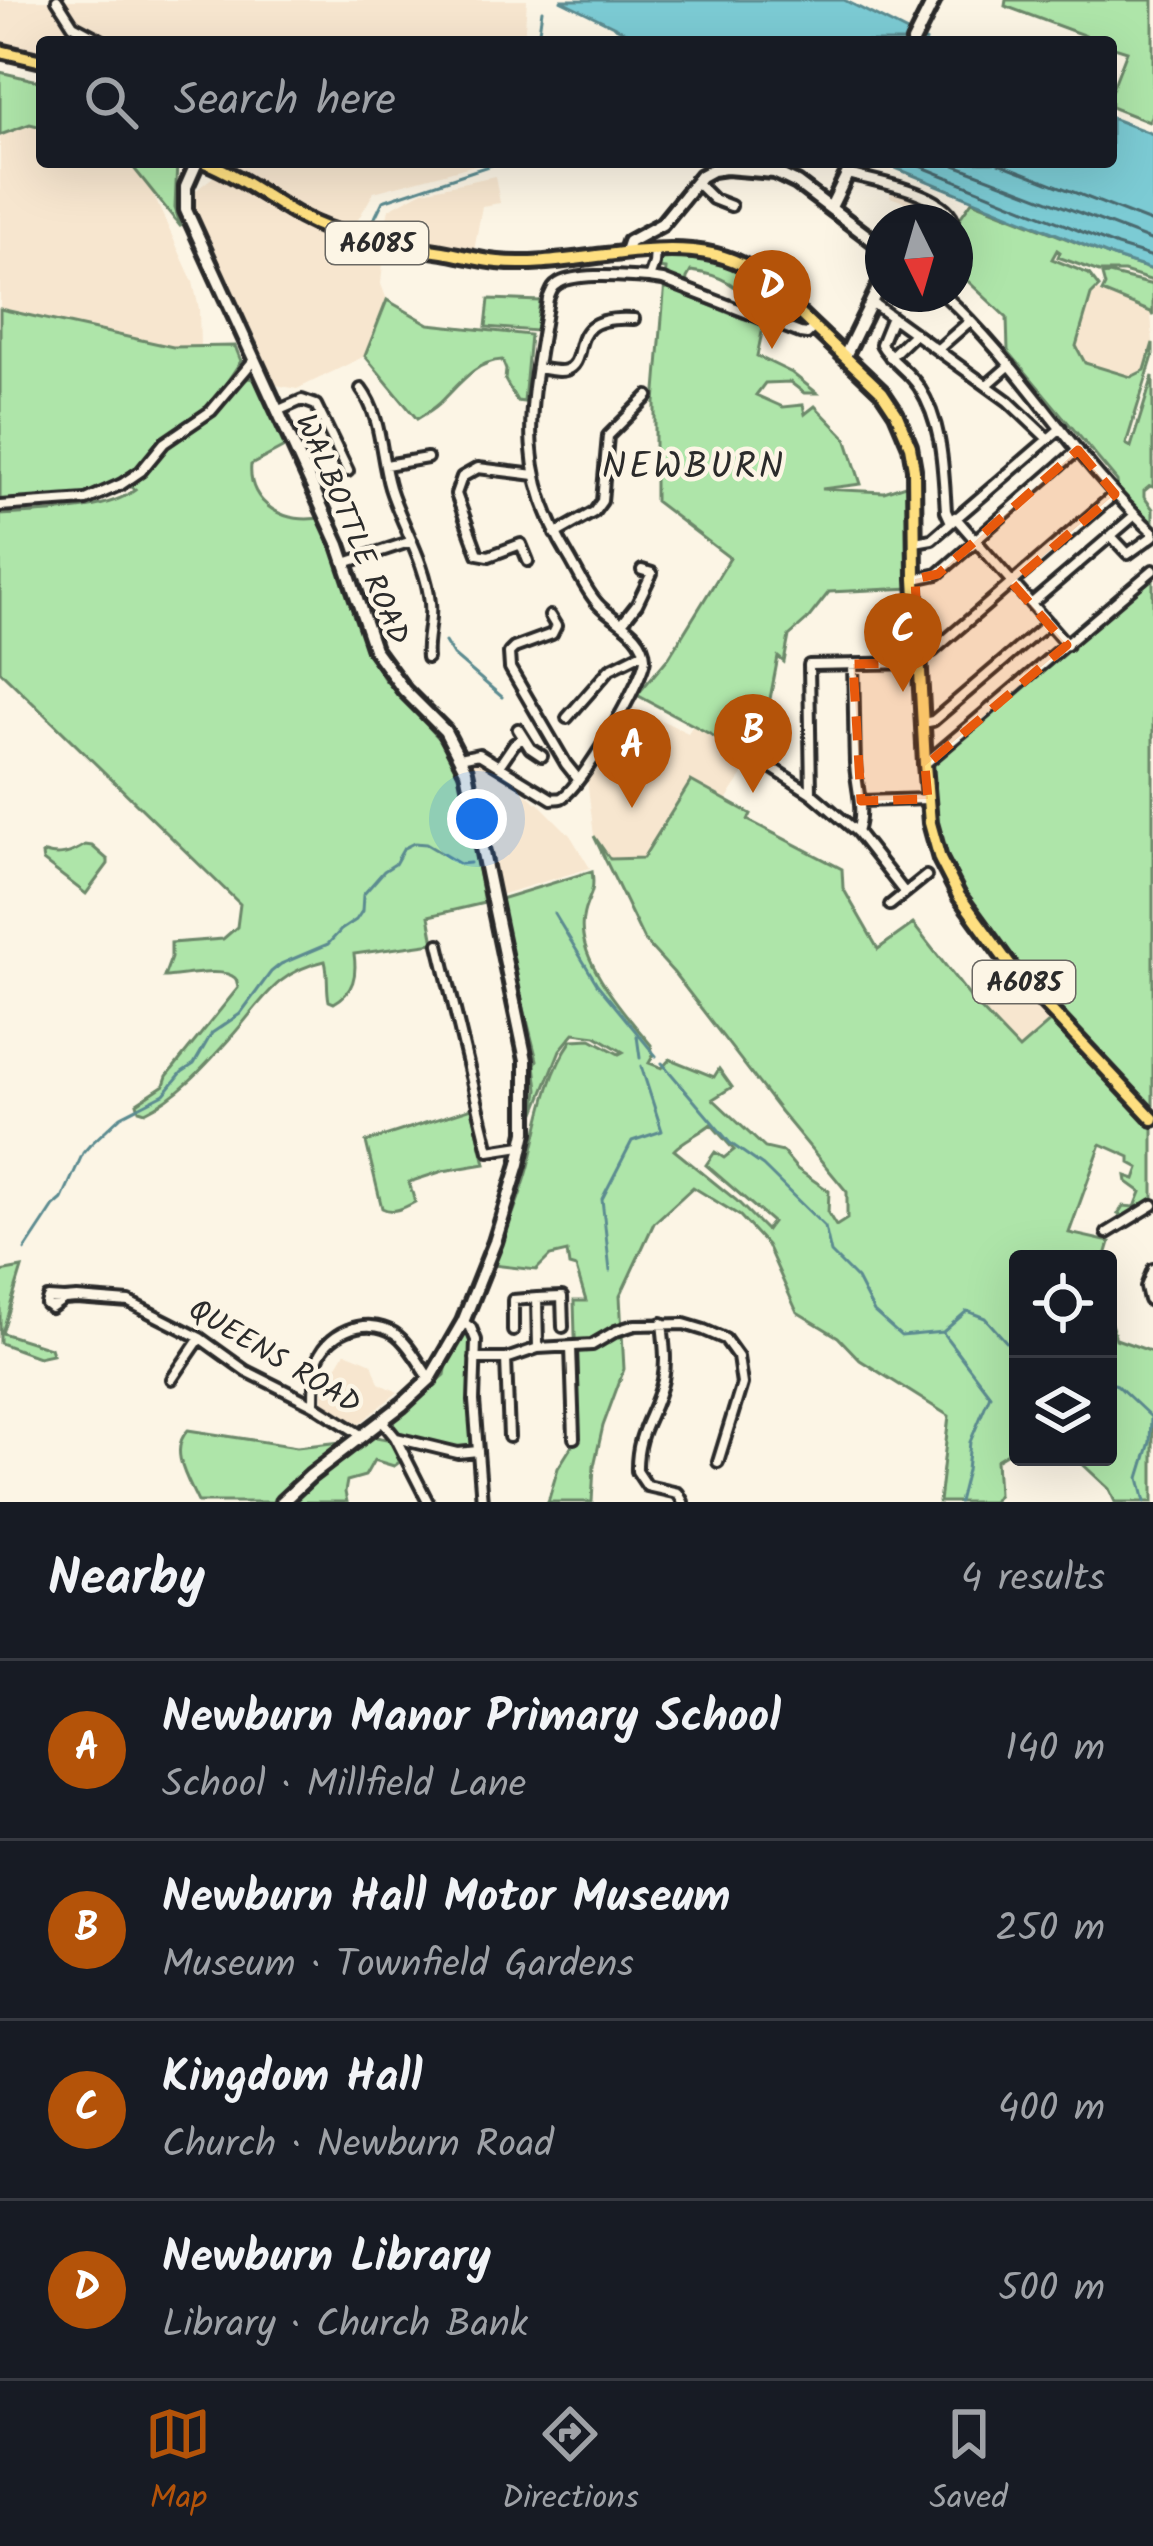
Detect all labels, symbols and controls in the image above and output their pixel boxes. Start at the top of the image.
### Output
search box [36,36,1117,168]
text: Search here [174,66,396,138]
icon: search [78,69,144,135]
north arrow [865,204,973,312]
road number: A6085 [326,222,428,264]
pin: D [733,250,811,349]
street label: WALBOTTLE ROAD [281,407,422,653]
district label: NEWBURN [602,440,786,497]
pin: C [864,593,942,692]
pin: B [714,694,792,793]
pin: A [593,709,671,808]
your location [447,789,507,849]
road number: A6085 [973,961,1075,1003]
map controls [1009,1250,1117,1466]
button: locate [1009,1250,1117,1358]
street label: QUEENS ROAD [178,1287,369,1428]
button: layers [1009,1358,1117,1466]
text: Nearby [48,1540,205,1621]
text: 4 results [961,1549,1105,1611]
text: Newburn Manor Primary School [162,1683,781,1755]
text: A [75,1719,99,1781]
text: 140 m [1005,1719,1105,1781]
text: School · Millfield Lane [162,1755,526,1817]
text: Newburn Hall Motor Museum [162,1863,730,1935]
text: B [75,1899,99,1961]
text: 250 m [995,1899,1105,1961]
text: Museum · Townfield Gardens [162,1935,634,1997]
text: Kingdom Hall [162,2043,423,2115]
text: C [75,2079,99,2141]
text: 400 m [998,2079,1105,2141]
text: Church · Newburn Road [162,2115,554,2177]
text: Newburn Library [162,2223,491,2295]
text: D [74,2259,100,2321]
text: 500 m [998,2259,1105,2321]
text: Library · Church Bank [162,2295,528,2357]
tab: Map [145,2401,211,2526]
tab: Directions [502,2401,639,2526]
tab: Saved [929,2401,1008,2526]

